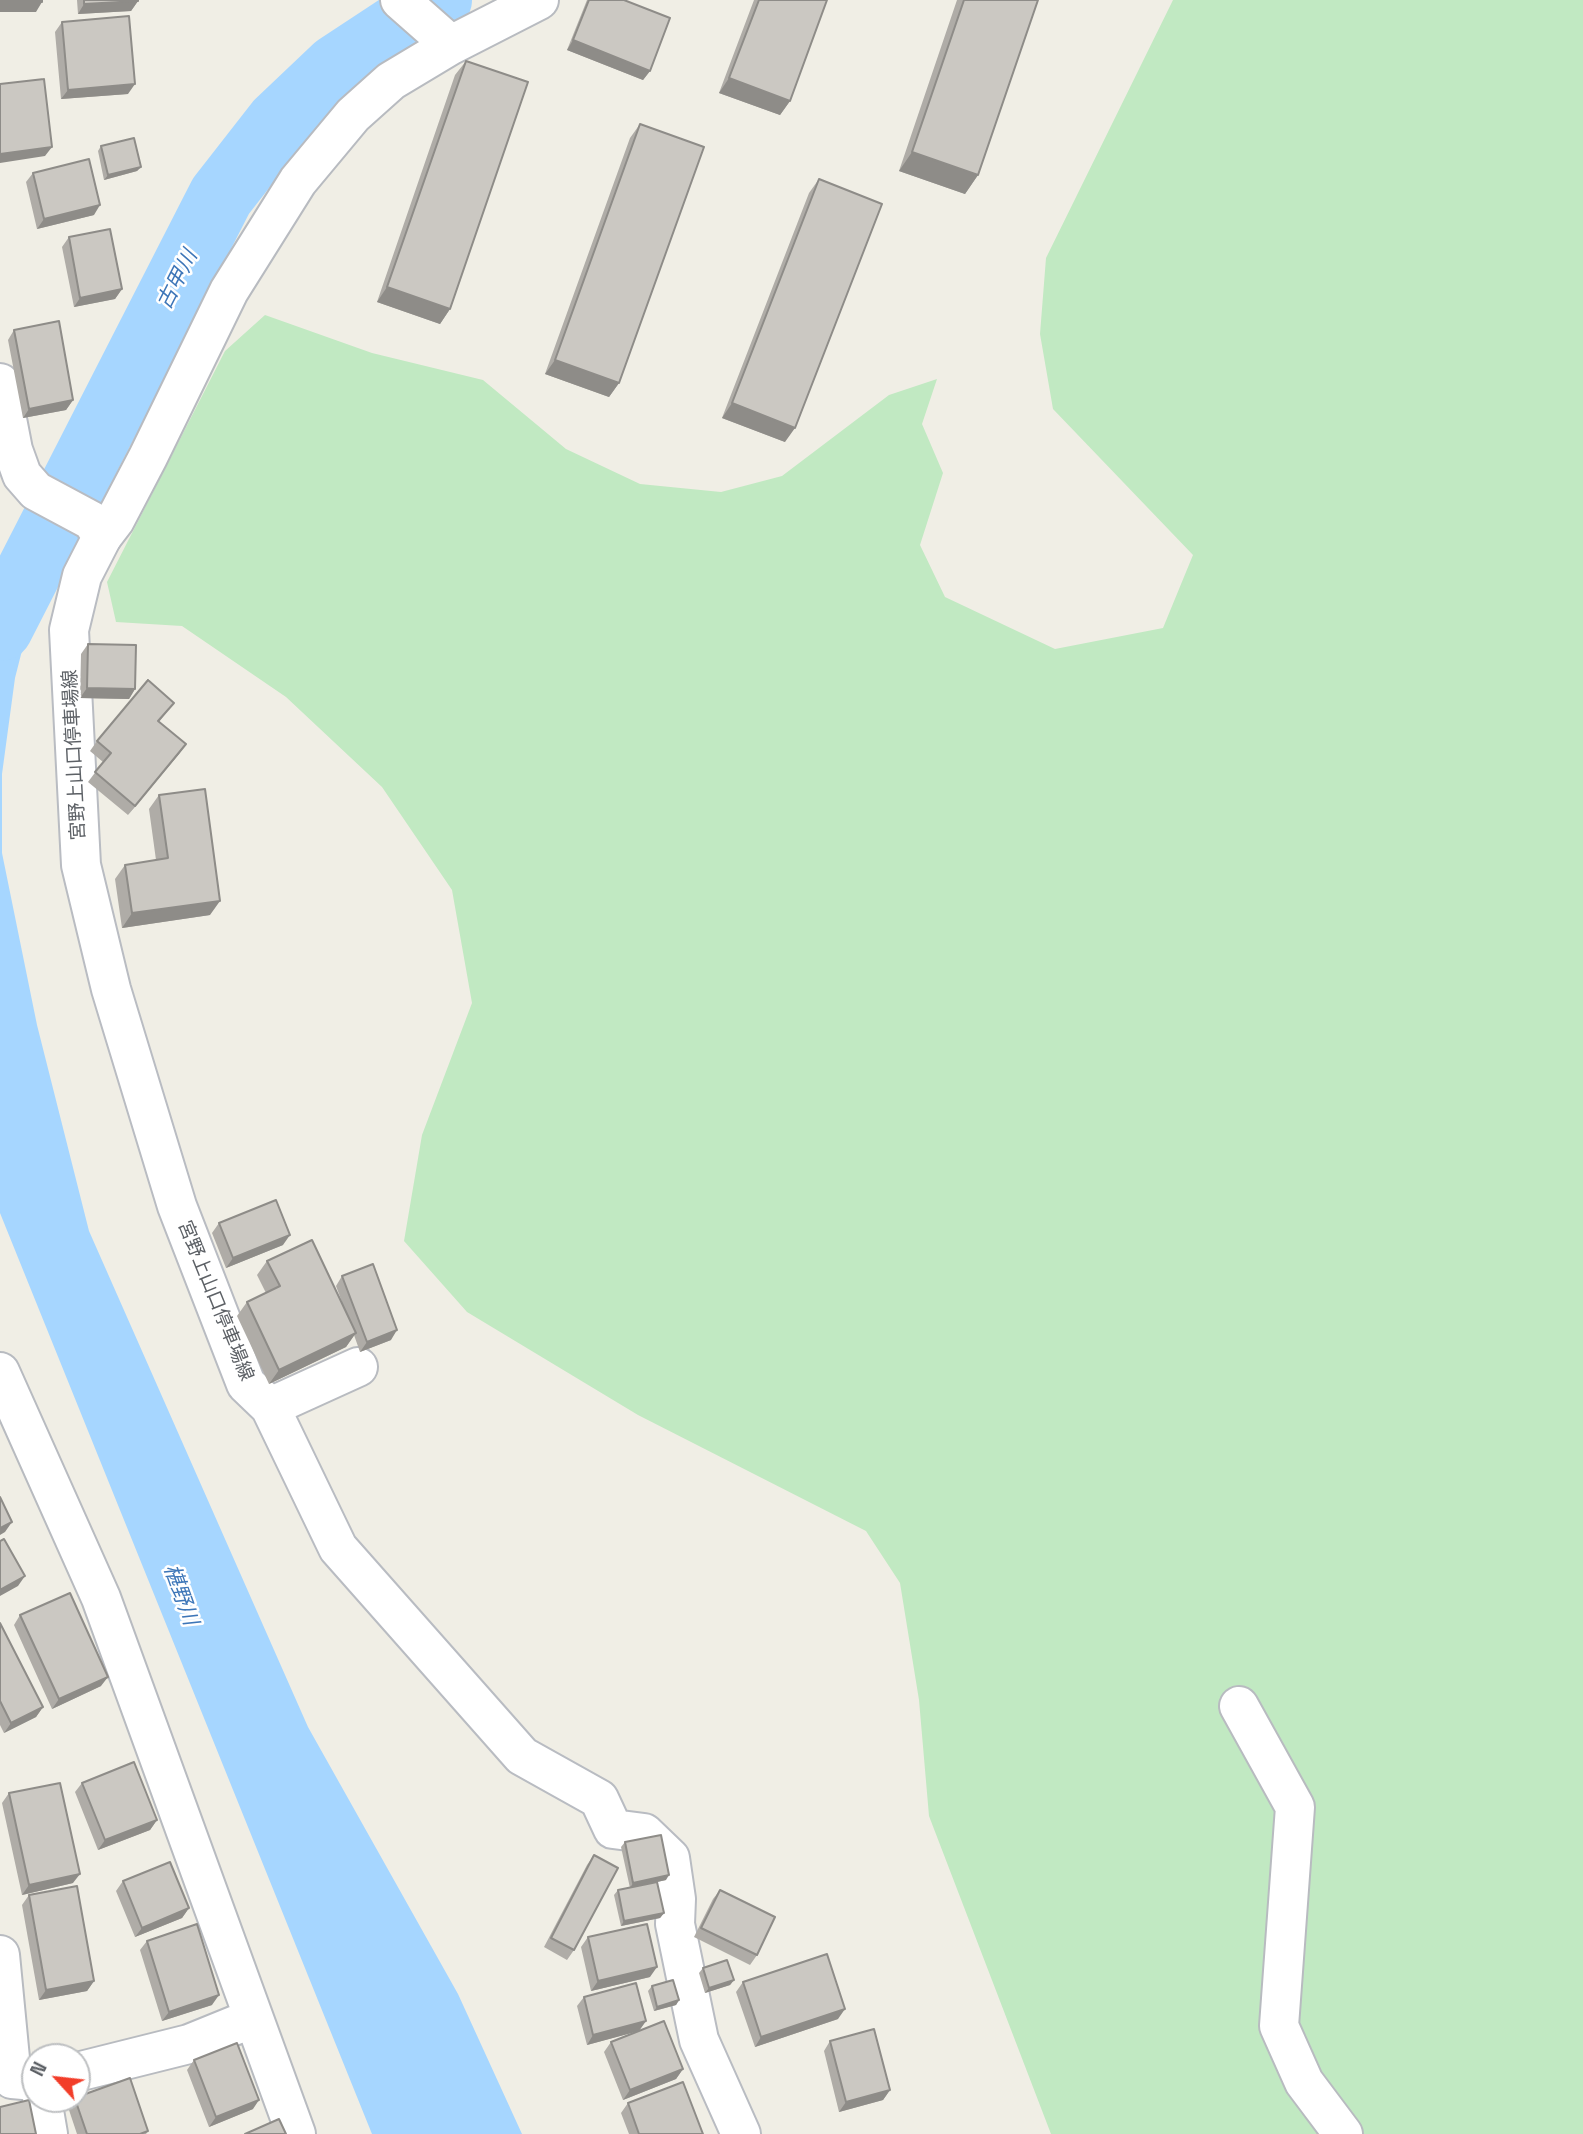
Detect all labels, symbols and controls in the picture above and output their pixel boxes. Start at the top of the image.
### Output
water label: 古甲川 [152,246,204,314]
street label: 宮野上山口停車場線 [59,669,91,841]
street label: 宮野上山口停車場線 [172,1217,258,1385]
water label: 椹野川 [157,1561,203,1629]
north arrow [21,2043,91,2113]
text: N [25,2058,53,2081]

